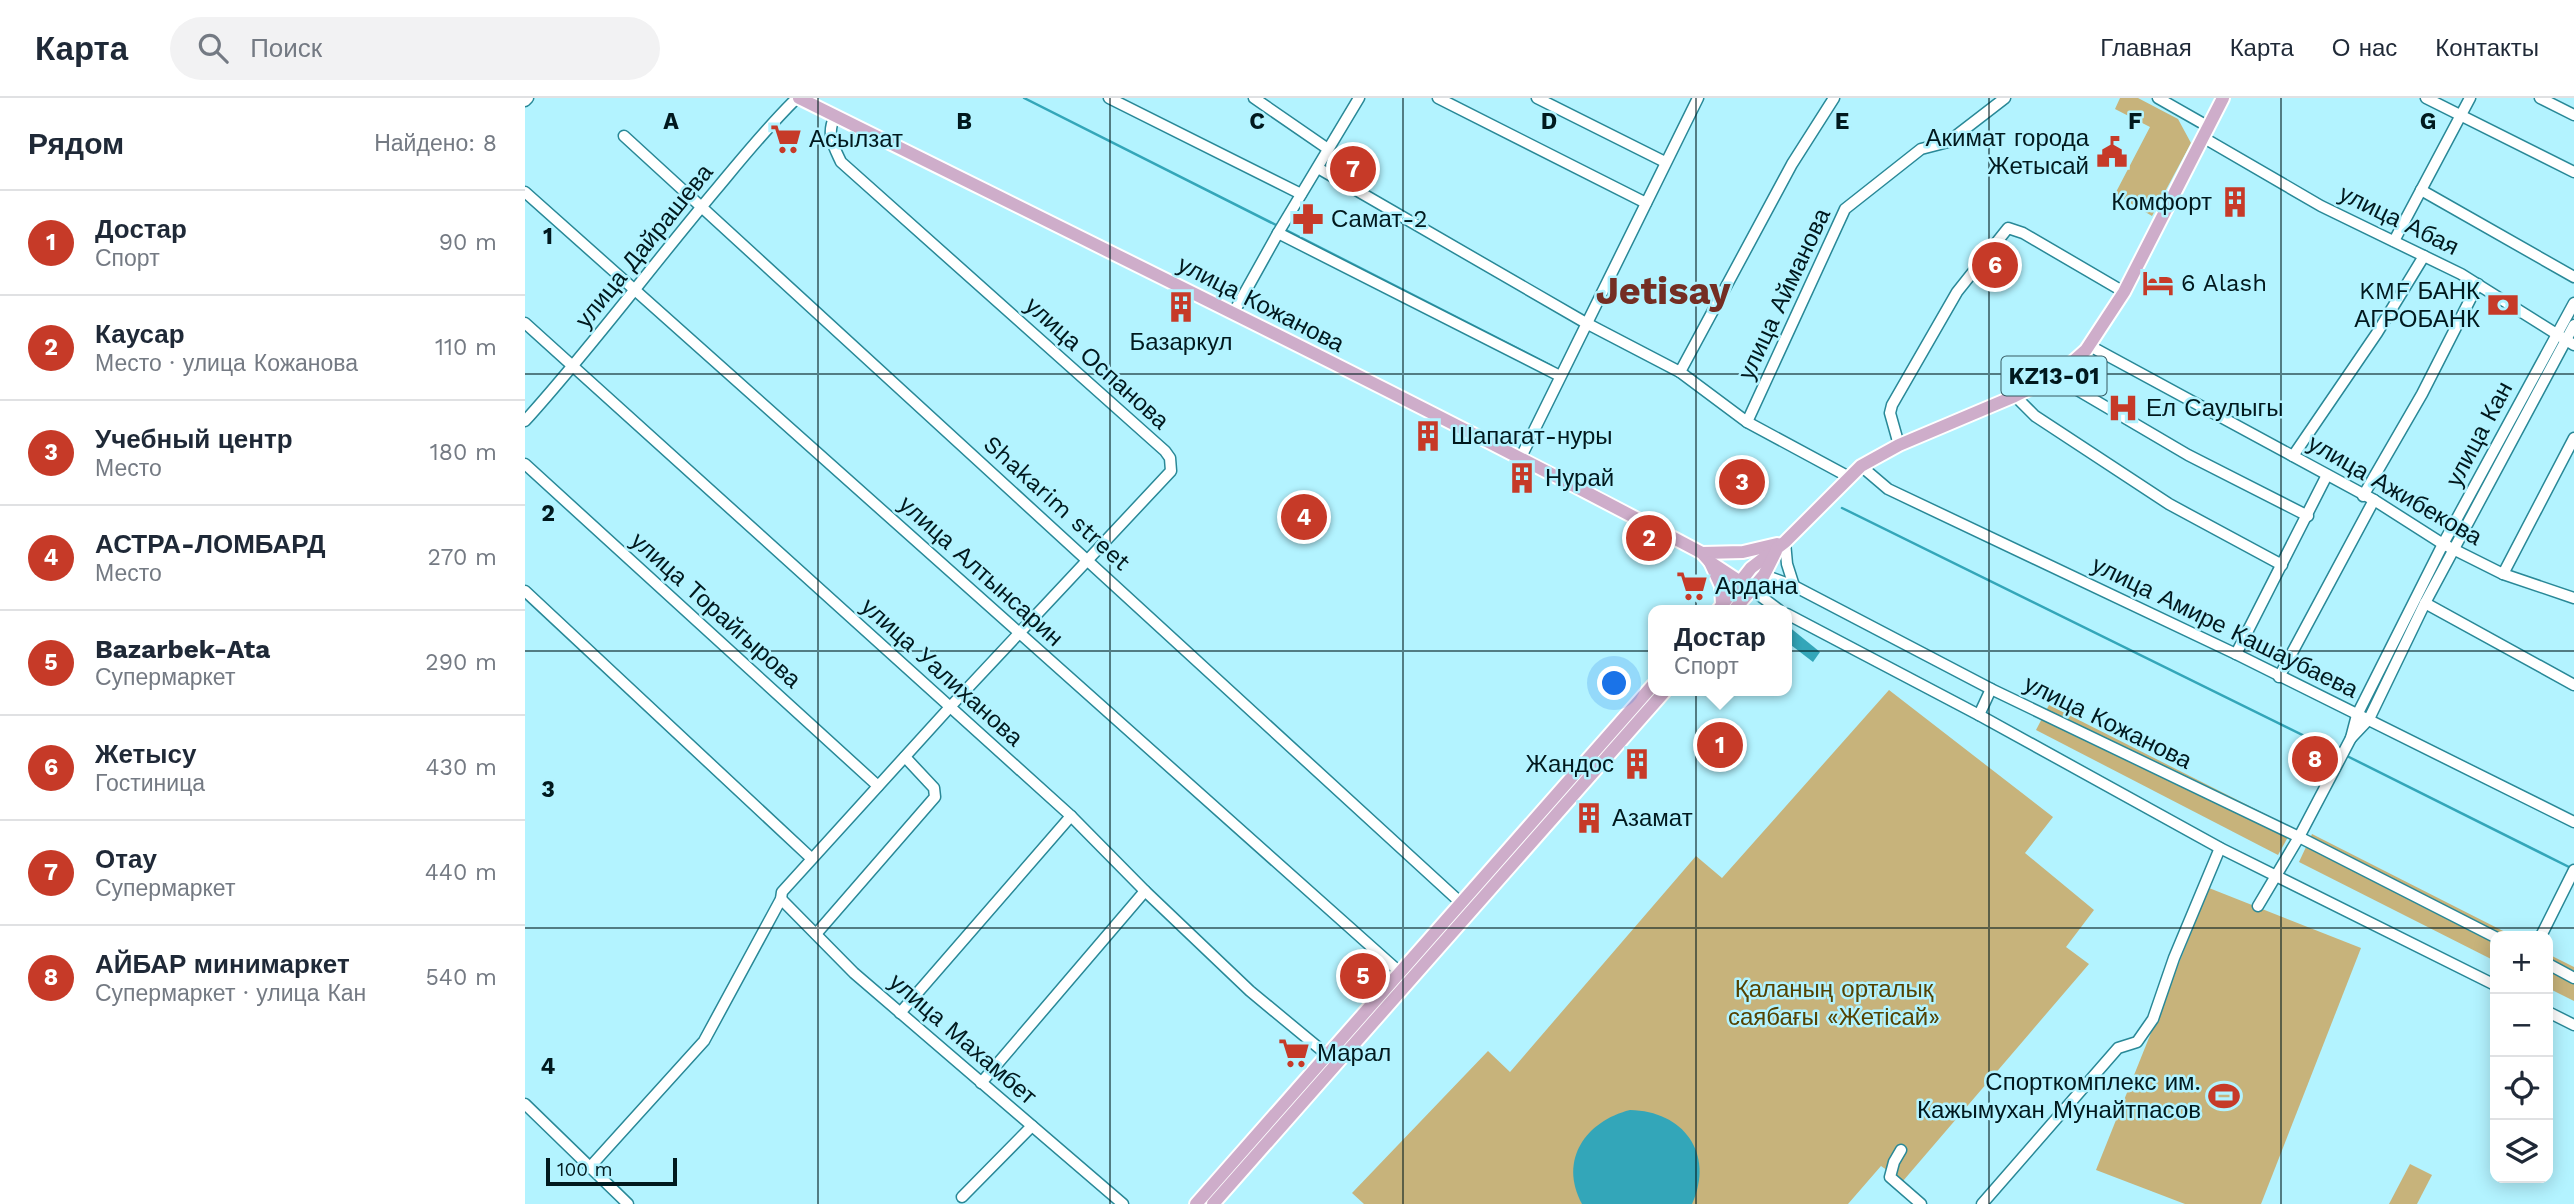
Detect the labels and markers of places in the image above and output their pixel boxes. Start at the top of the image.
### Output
supermarket icon: Асылзат [769,122,803,156]
place label: Акимат города Жетысай [1925,124,2090,180]
place label: Асылзат [809,125,903,153]
public building icon: Акимат города Жетысай [2095,135,2129,169]
pin: 7 [1330,143,1376,195]
building icon: Комфорт [2218,185,2252,219]
place label: Комфорт [2111,188,2212,216]
pharmacy icon: Самат-2 [1291,202,1325,236]
place label: Самат-2 [1331,205,1428,233]
pin: 6 [1972,239,2018,291]
hotel icon: 6 Alash [2141,266,2175,300]
place label: 6 Alash [2181,269,2267,297]
place label: KMF БАНК АГРОБАНК [2354,277,2480,333]
bank icon: KMF БАНК АГРОБАНК [2486,288,2520,322]
building icon: Базаркул [1164,290,1198,324]
place label: Базаркул [1130,328,1232,356]
hospital icon: Ел Саулыгы [2106,391,2140,425]
place label: Ел Саулыгы [2146,394,2284,422]
building icon: Шапагат-нуры [1411,419,1445,453]
place label: Шапагат-нуры [1451,422,1613,450]
pin: 3 [1719,456,1765,508]
building icon: Нурай [1505,461,1539,495]
place label: Нурай [1545,464,1614,492]
pin: 4 [1281,491,1327,543]
pin: 2 [1626,512,1672,564]
supermarket icon: Ардана [1675,569,1709,603]
place label: Ардана [1715,572,1798,600]
pin: 1 [1697,719,1743,771]
pin: 8 [2292,733,2338,785]
building icon: Жандос [1620,747,1654,781]
place label: Жандос [1526,750,1614,778]
building icon: Азамат [1572,801,1606,835]
place label: Азамат [1612,804,1693,832]
pin: 5 [1340,950,1386,1002]
supermarket icon: Марал [1277,1036,1311,1070]
place label: Марал [1317,1039,1391,1067]
place label: Спорткомплекс им. Кажымухан Мунайтпасов [1917,1068,2201,1124]
sports icon: Спорткомплекс им. Кажымухан Мунайтпасов [2207,1079,2241,1113]

